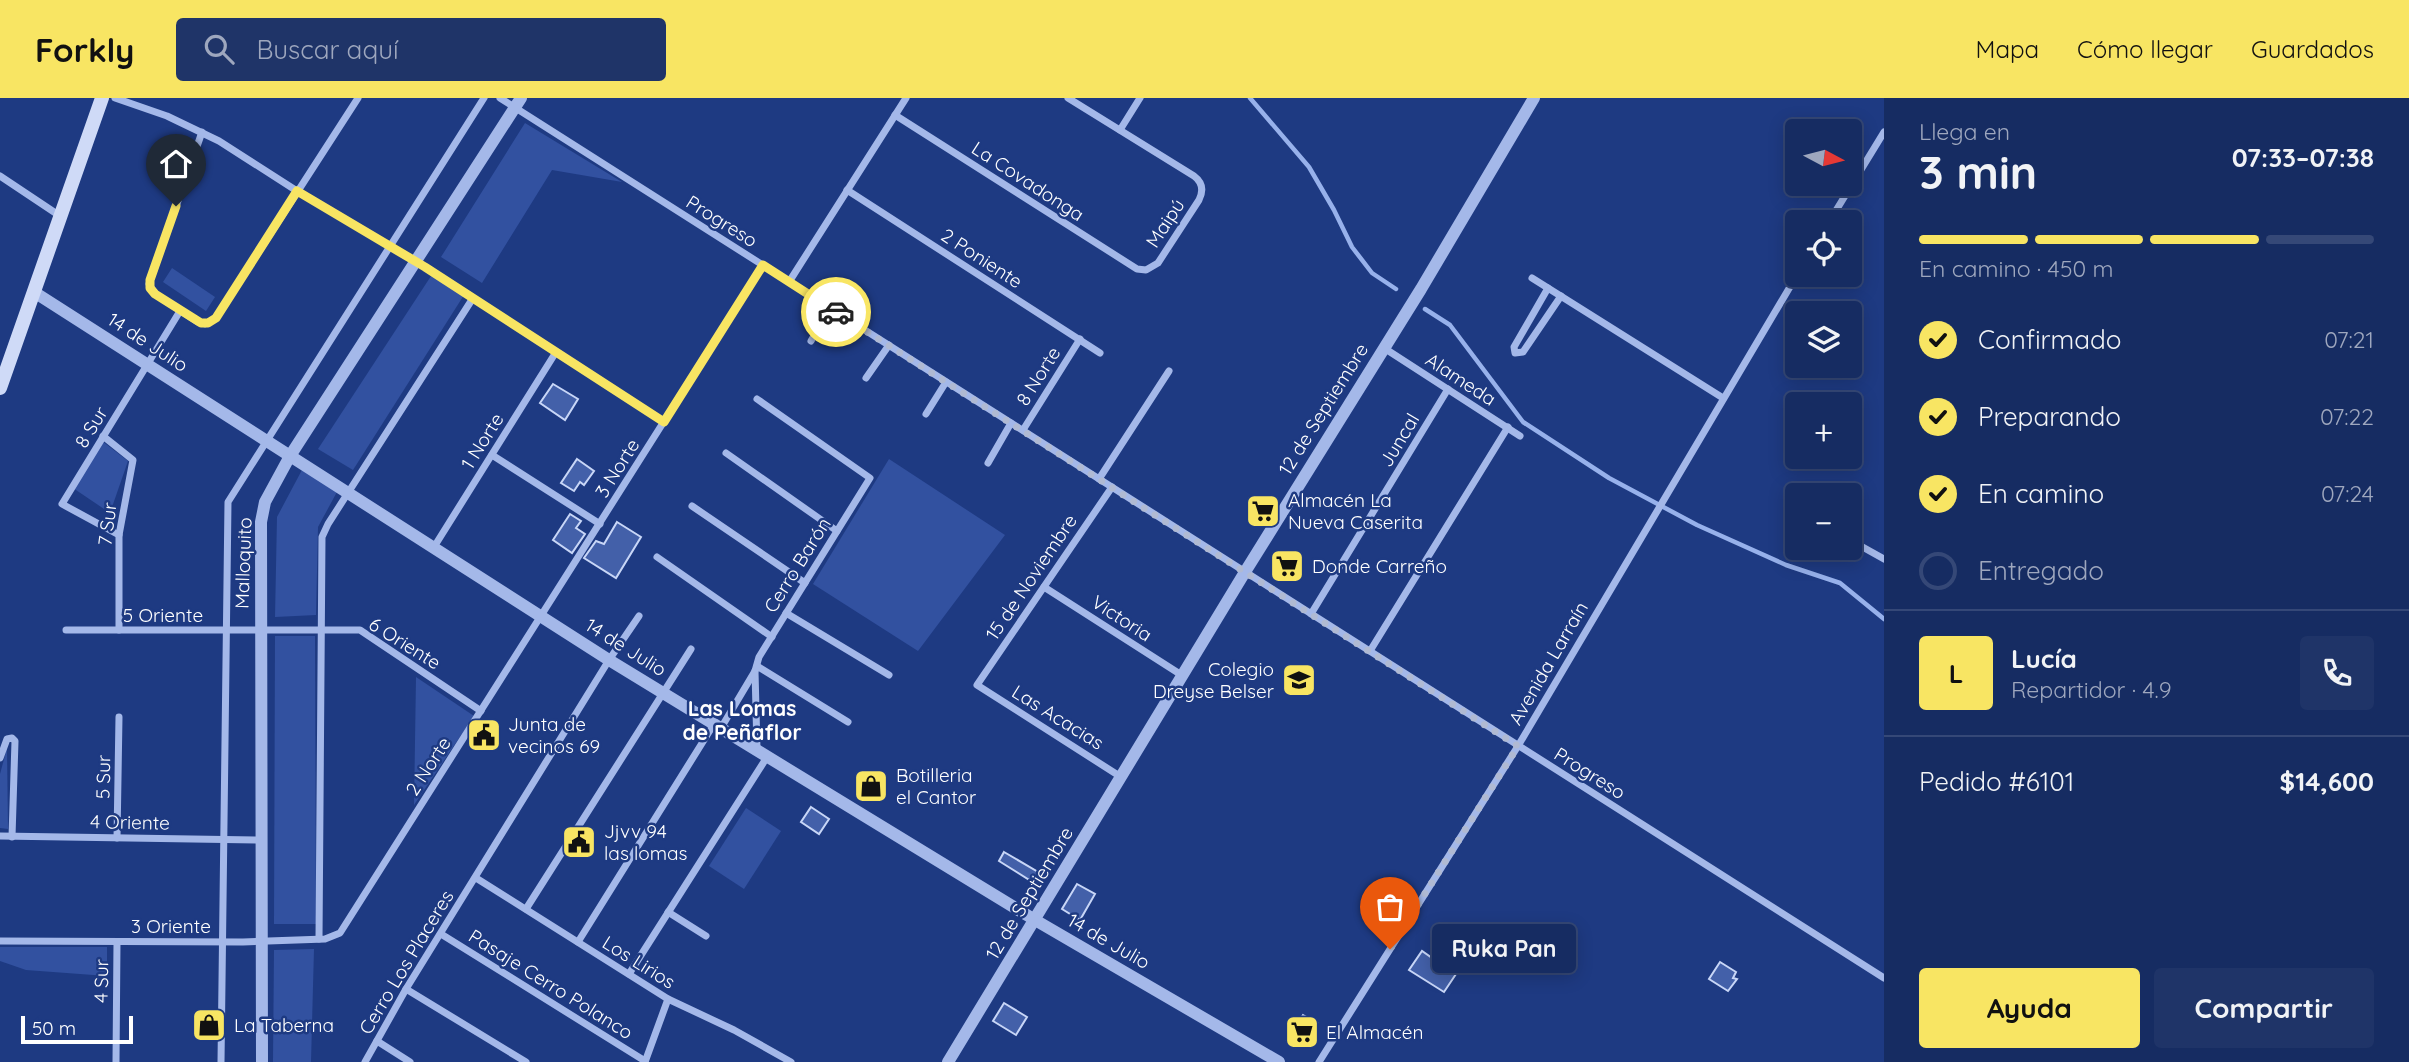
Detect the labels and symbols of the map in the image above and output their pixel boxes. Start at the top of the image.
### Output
north arrow [1785,119,1862,196]
pin [146,134,206,206]
street label: La Covadonga [967,136,1089,226]
street label: Progreso [682,190,762,252]
street label: Maipú [1140,194,1190,252]
street label: 2 Poniente [937,223,1027,293]
courier [801,277,871,347]
street label: 14 de Julio [103,307,193,377]
street label: 12 de Septiembre [1273,339,1373,479]
street label: 8 Norte [1011,342,1065,410]
street label: Alameda [1421,347,1501,411]
street label: 8 Sur [69,401,113,452]
street label: 1 Norte [455,408,509,474]
street label: Juncal [1374,409,1424,471]
street label: 3 Norte [590,434,644,502]
place label: Almacén La Nueva Caserita [1288,488,1423,534]
supermarket icon: Almacén La Nueva Caserita [1244,492,1282,530]
street label: 7 Sur [92,500,122,547]
street label: 15 de Noviembre [980,510,1082,644]
street label: Cerro Barón [758,513,836,617]
street label: Malloquito [229,517,257,609]
supermarket icon: Donde Carreño [1268,547,1306,585]
place label: Donde Carreño [1312,554,1447,578]
street label: Victoria [1087,590,1157,646]
street label: Avenida Larraín [1503,597,1593,729]
street label: 5 Oriente [123,603,203,627]
street label: 6 Oriente [365,612,445,674]
street label: 14 de Julio [581,613,671,681]
place label: Colegio Dreyse Belser [1153,657,1275,703]
school or university icon: Colegio Dreyse Belser [1280,661,1318,699]
street label: Las Acacias [1008,679,1108,755]
district label: Las Lomas de Peñaflor [682,695,802,745]
place label: Junta de vecinos 69 [508,712,600,758]
public building icon: Junta de vecinos 69 [465,716,503,754]
street label: 2 Norte [400,732,456,800]
street label: Progreso [1550,742,1630,804]
street label: 5 Sur [91,754,115,799]
place label: Botilleria el Cantor [896,763,977,809]
shop icon: Botilleria el Cantor [852,767,890,805]
street label: 4 Oriente [90,809,170,835]
place label: Jjvv 94 las lomas [604,819,687,865]
street label: 12 de Septiembre [980,822,1078,964]
public building icon: Jjvv 94 las lomas [560,823,598,861]
pin [1360,877,1420,949]
street label: Cerro Los Placeres [353,885,459,1038]
street label: 14 de Julio [1064,908,1154,974]
street label: 3 Oriente [131,914,211,938]
street label: Pasaje Cerro Polanco [464,924,638,1044]
callout: Ruka Pan [1432,924,1576,974]
street label: Los Lirios [598,930,680,994]
street label: 4 Sur [89,958,113,1003]
shop icon: La Taberna [190,1006,228,1044]
scale bar [21,1013,133,1045]
place label: La Taberna [234,1013,334,1037]
supermarket icon: El Almacén [1283,1013,1321,1051]
place label: El Almacén [1326,1020,1423,1044]

